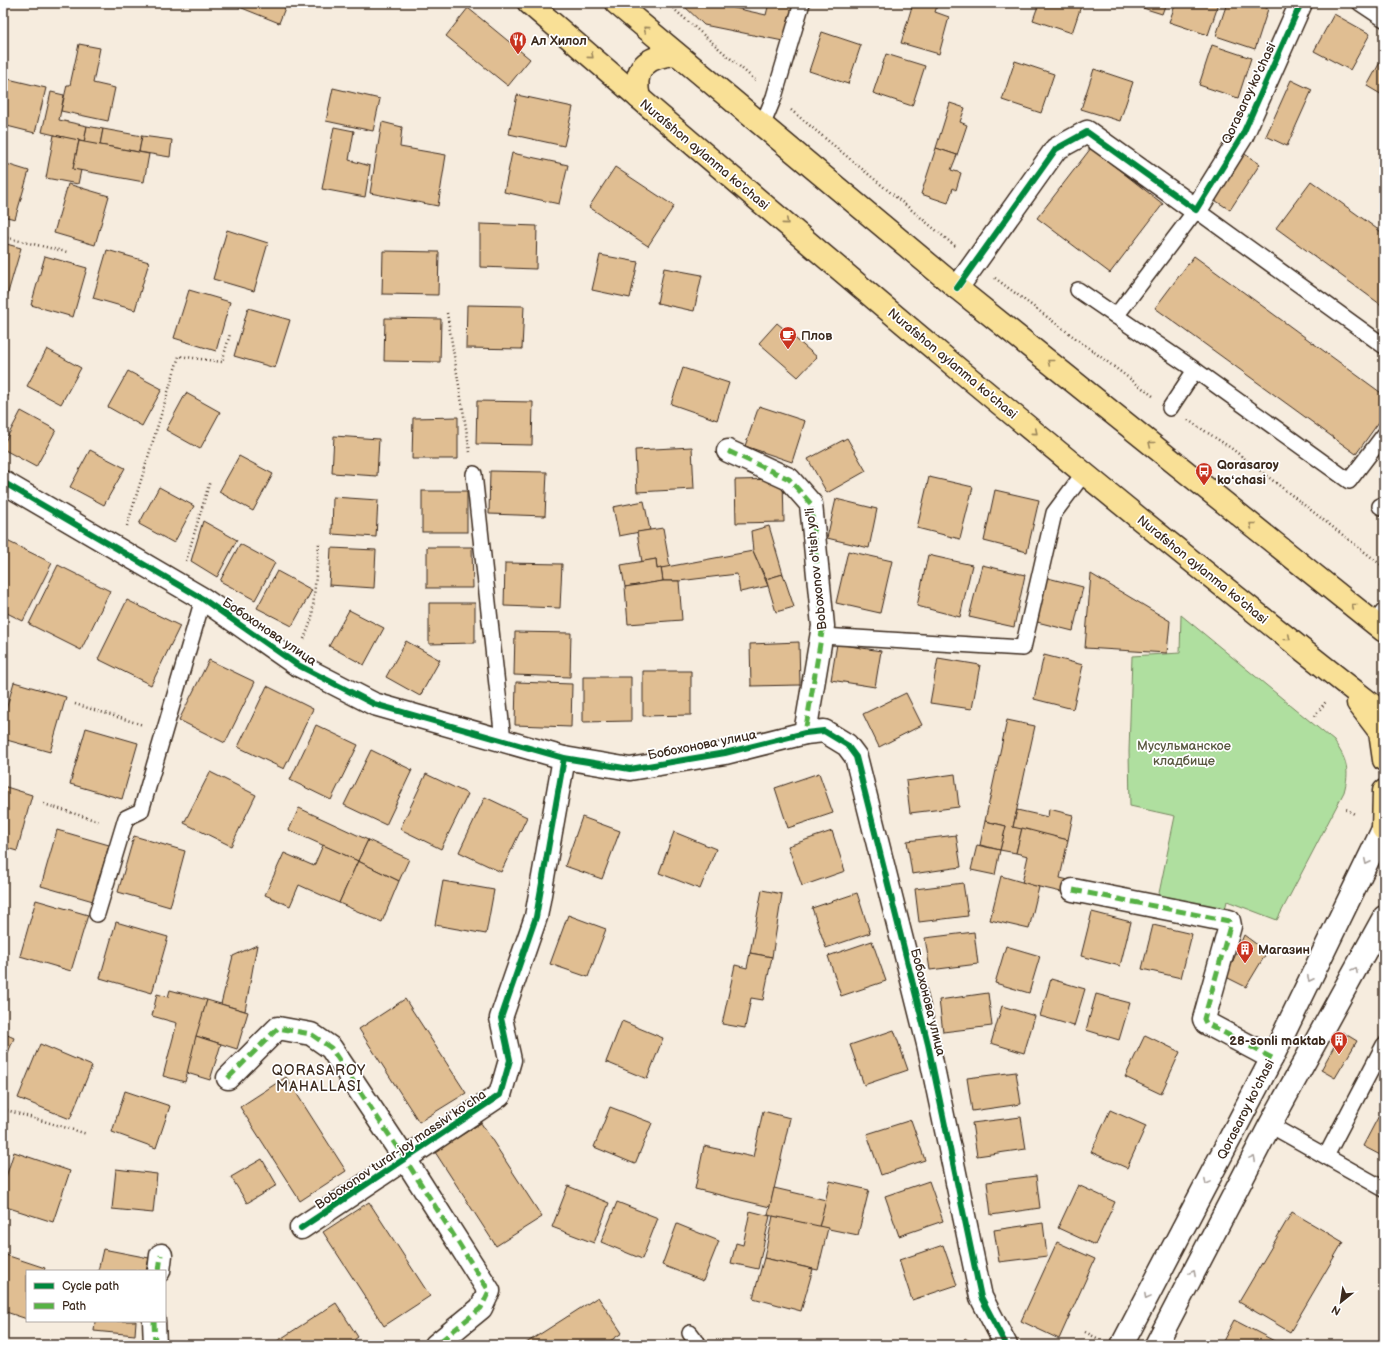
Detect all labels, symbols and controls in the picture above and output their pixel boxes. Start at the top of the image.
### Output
one-way arrow [643,26,651,33]
restaurant icon: Ал Хилол [508,30,528,55]
place label: Ал Хилол [530,33,587,49]
street label: Qorasaroy ko'chasi [1218,40,1279,147]
one-way arrow [586,51,593,58]
street label: Nurafshon aylanma ko'chasi [637,96,772,213]
one-way arrow [781,217,788,224]
street label: Nurafshon aylanma ko'chasi [885,305,1020,422]
cafe icon: Плов [778,325,798,350]
place label: Плов [801,328,832,344]
one-way arrow [1047,360,1054,367]
one-way arrow [1030,427,1038,434]
one-way arrow [1148,441,1156,448]
place label: Qorasaroy koʻchasi [1217,457,1279,488]
bus stop icon: Qorasaroy koʻchasi [1194,461,1214,486]
street label: Boboxonov o'tish yo'li [802,507,830,631]
street label: Nurafshon aylanma ko'chasi [1134,512,1271,627]
one-way arrow [1250,523,1257,530]
street label: Бобохонова улица [219,594,320,669]
one-way arrow [1351,604,1358,611]
one-way arrow [1283,633,1290,640]
street label: Бобохонова улица [647,727,758,763]
park label: Мусульманское кладбище [1137,738,1231,769]
one-way arrow [1364,857,1372,865]
building icon: Магазин [1235,939,1255,964]
place label: Магазин [1258,942,1310,958]
street label: Бобохонова улица [907,947,949,1058]
one-way arrow [1351,967,1358,974]
one-way arrow [1307,974,1315,982]
building icon: 28-sonli maktab [1329,1030,1349,1055]
place label: 28-sonli maktab [1229,1033,1326,1049]
street label: Qorasaroy ko'chasi [1214,1057,1278,1162]
district label: QORASAROY MAHALLASI [272,1062,366,1095]
street label: Boboxonov turar-joy massivi ko'cha [312,1087,489,1213]
one-way arrow [1248,1155,1256,1162]
one-way arrow [1205,1178,1212,1185]
legend [26,1270,166,1322]
one-way arrow [1188,1270,1196,1277]
text: Cycle path [62,1279,119,1294]
north arrow [1321,1282,1361,1322]
one-way arrow [1144,1293,1152,1301]
text: Path [62,1299,87,1314]
text: N [1329,1303,1343,1318]

